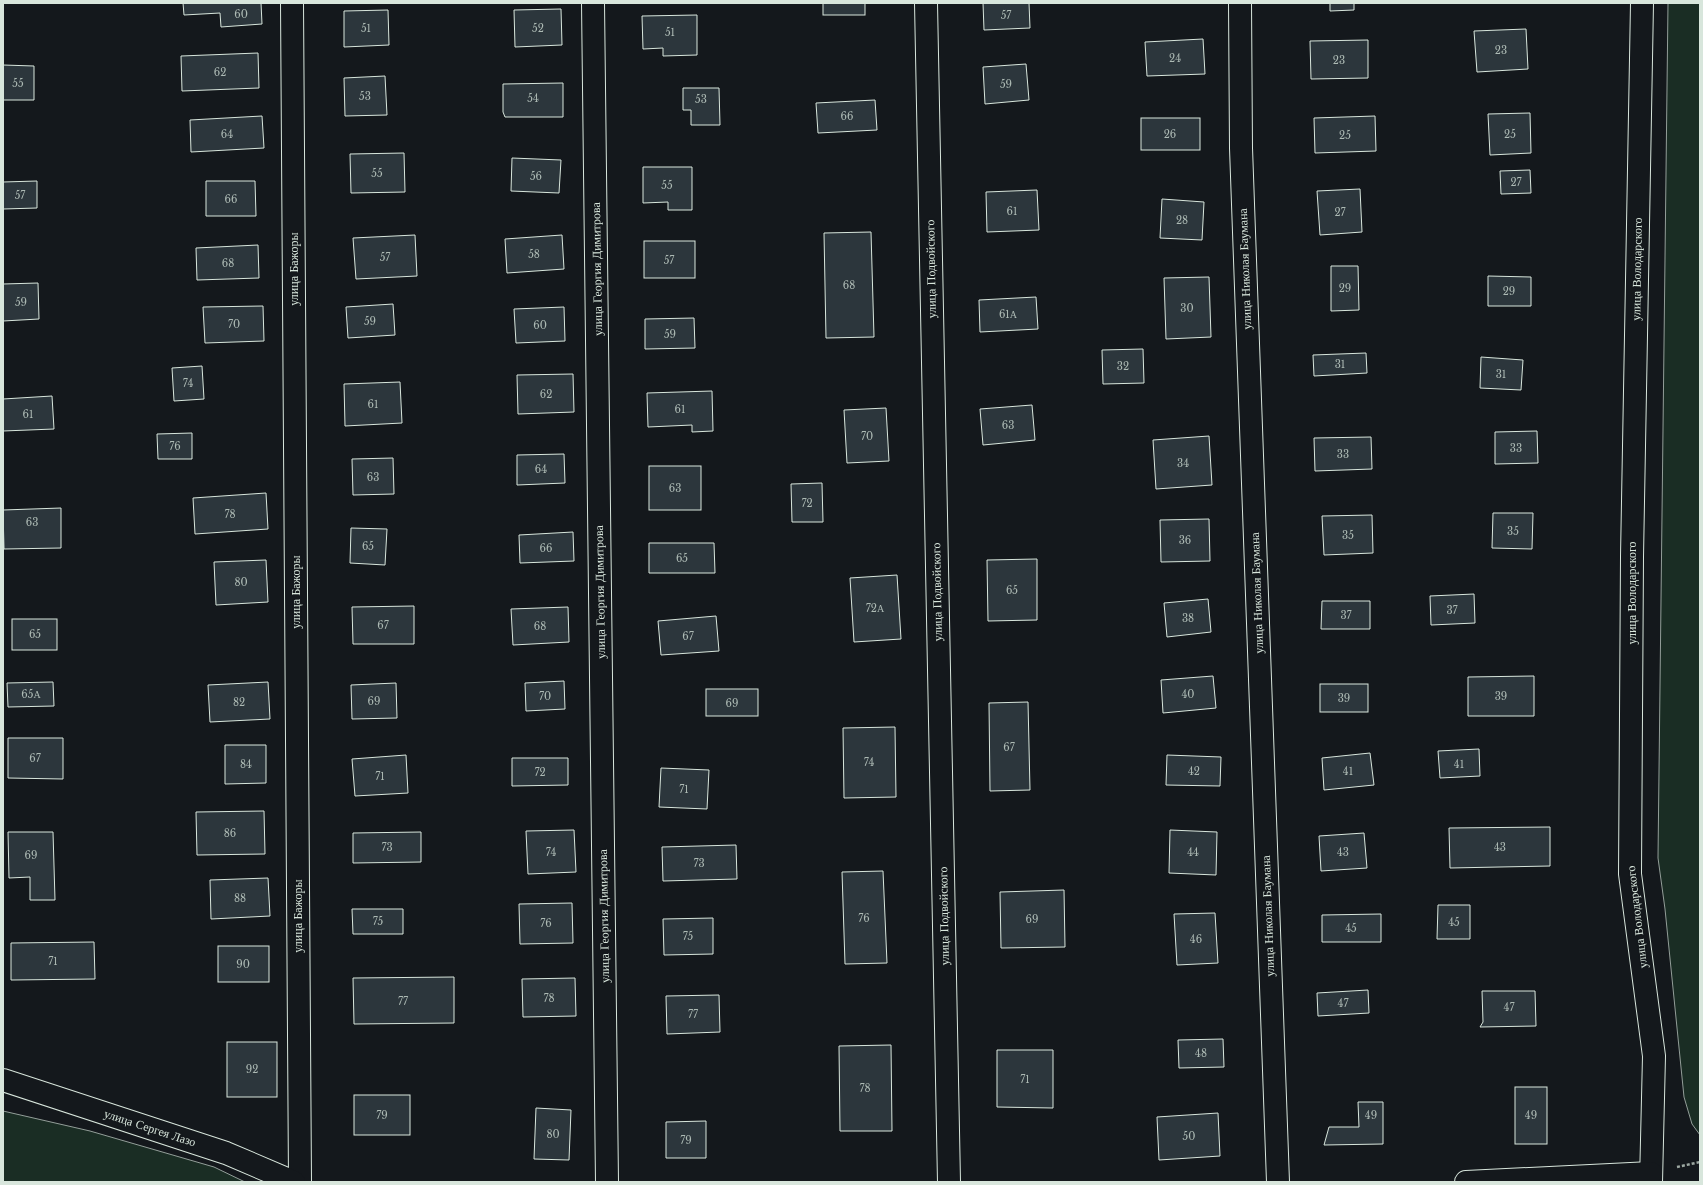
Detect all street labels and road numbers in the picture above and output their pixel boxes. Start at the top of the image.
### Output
street label: улица Георгия Димитрова [588,201,605,336]
street label: улица Николая Баумана [1235,207,1254,330]
street label: улица Володарского [1628,217,1645,321]
street label: улица Подвойского [922,220,939,318]
street label: улица Бажоры [286,232,301,306]
street label: улица Георгия Димитрова [591,524,608,659]
street label: улица Николая Баумана [1247,531,1266,654]
street label: улица Володарского [1624,541,1639,645]
street label: улица Подвойского [928,543,945,641]
street label: улица Бажоры [288,555,303,629]
street label: улица Георгия Димитрова [595,848,612,983]
street label: улица Николая Баумана [1258,854,1277,977]
street label: улица Володарского [1623,865,1650,969]
street label: улица Подвойского [935,867,952,965]
street label: улица Бажоры [290,879,305,953]
street label: улица Сергея Лазо [102,1106,198,1149]

